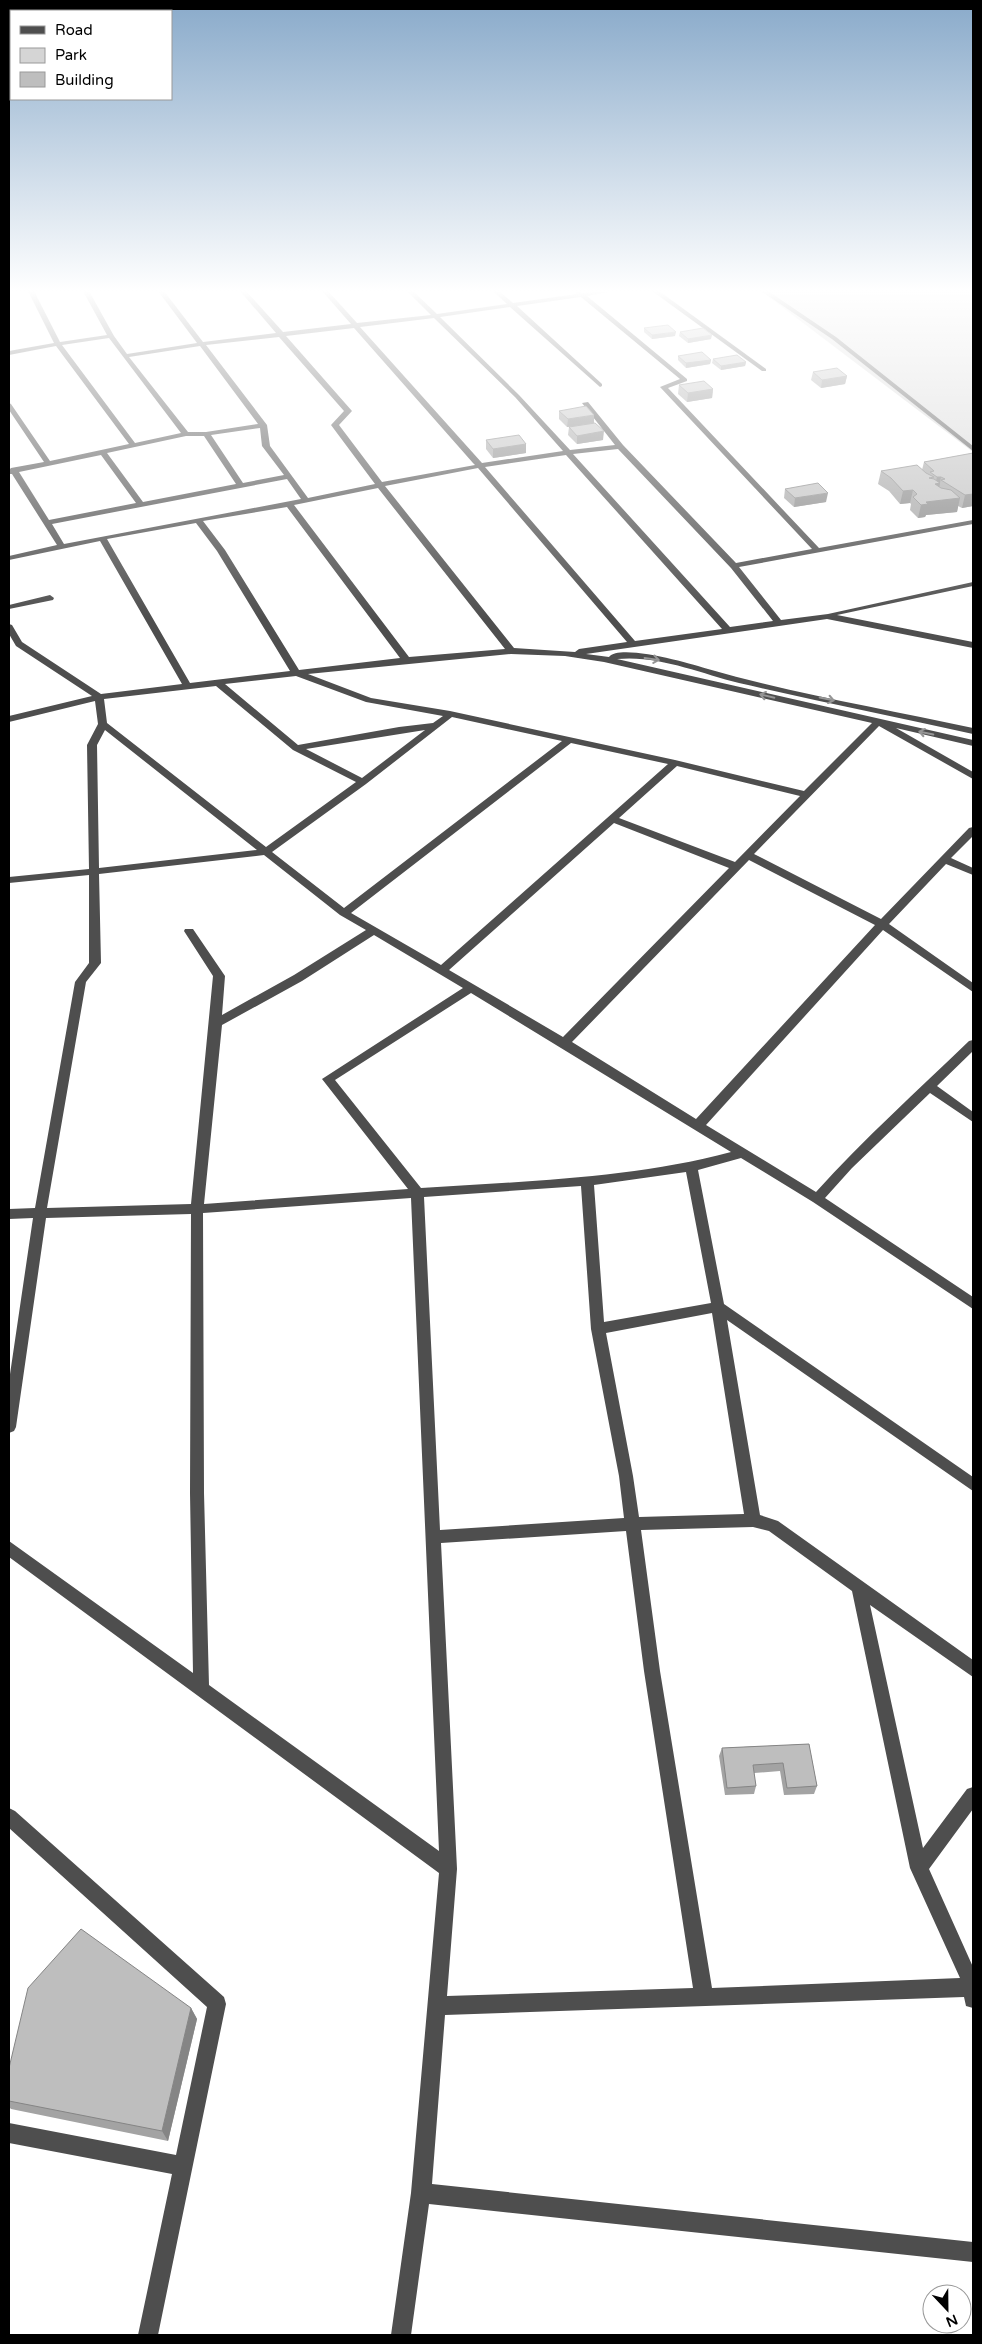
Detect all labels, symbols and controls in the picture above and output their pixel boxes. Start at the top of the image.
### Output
legend [10,10,172,100]
text: Road [55,21,93,39]
text: Park [55,46,87,64]
text: Building [55,71,114,89]
one-way arrow [643,654,659,664]
one-way arrow [760,691,776,700]
one-way arrow [819,695,835,704]
one-way arrow [918,728,934,737]
north arrow [922,2284,972,2334]
text: N [943,2311,960,2331]

